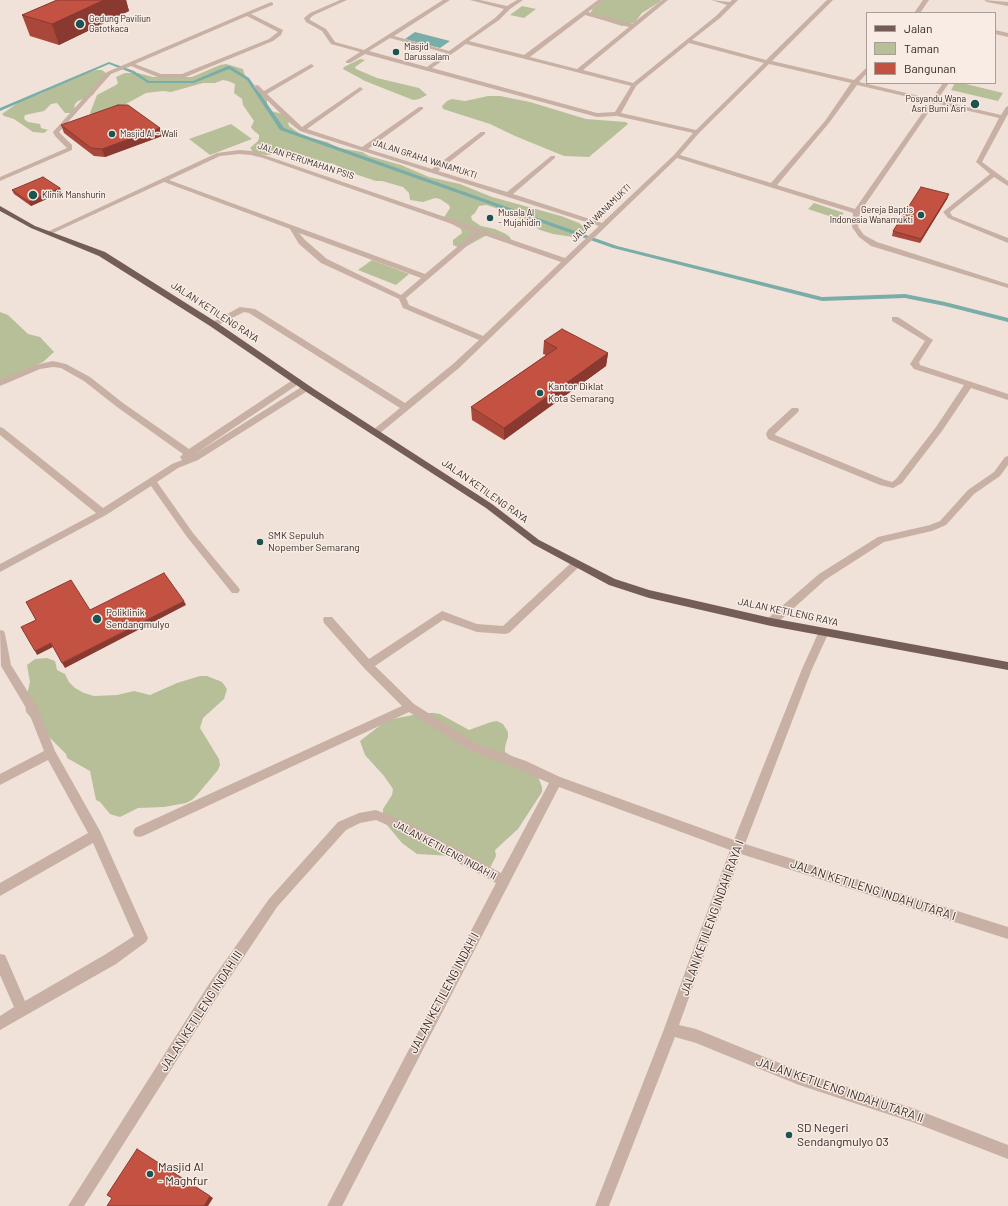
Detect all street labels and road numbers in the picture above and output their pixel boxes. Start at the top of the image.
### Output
street label: JALAN GRAHA WANAMUKTI [372,137,478,181]
street label: JALAN PERUMAHAN PSIS [256,140,356,182]
street label: JALAN WANAMUKTI [569,182,633,244]
street label: JALAN KETILENG RAYA [169,279,261,345]
street label: JALAN KETILENG RAYA [440,457,530,525]
street label: JALAN KETILENG RAYA [737,595,839,629]
street label: JALAN KETILENG INDAH II [392,818,498,882]
street label: JALAN KETILENG INDAH RAYA I [677,838,747,998]
street label: JALAN KETILENG INDAH UTARA I [788,856,958,924]
street label: JALAN KETILENG INDAH I [406,930,482,1056]
street label: JALAN KETILENG INDAH III [157,948,245,1074]
street label: JALAN KETILENG INDAH UTARA II [754,1054,926,1126]

